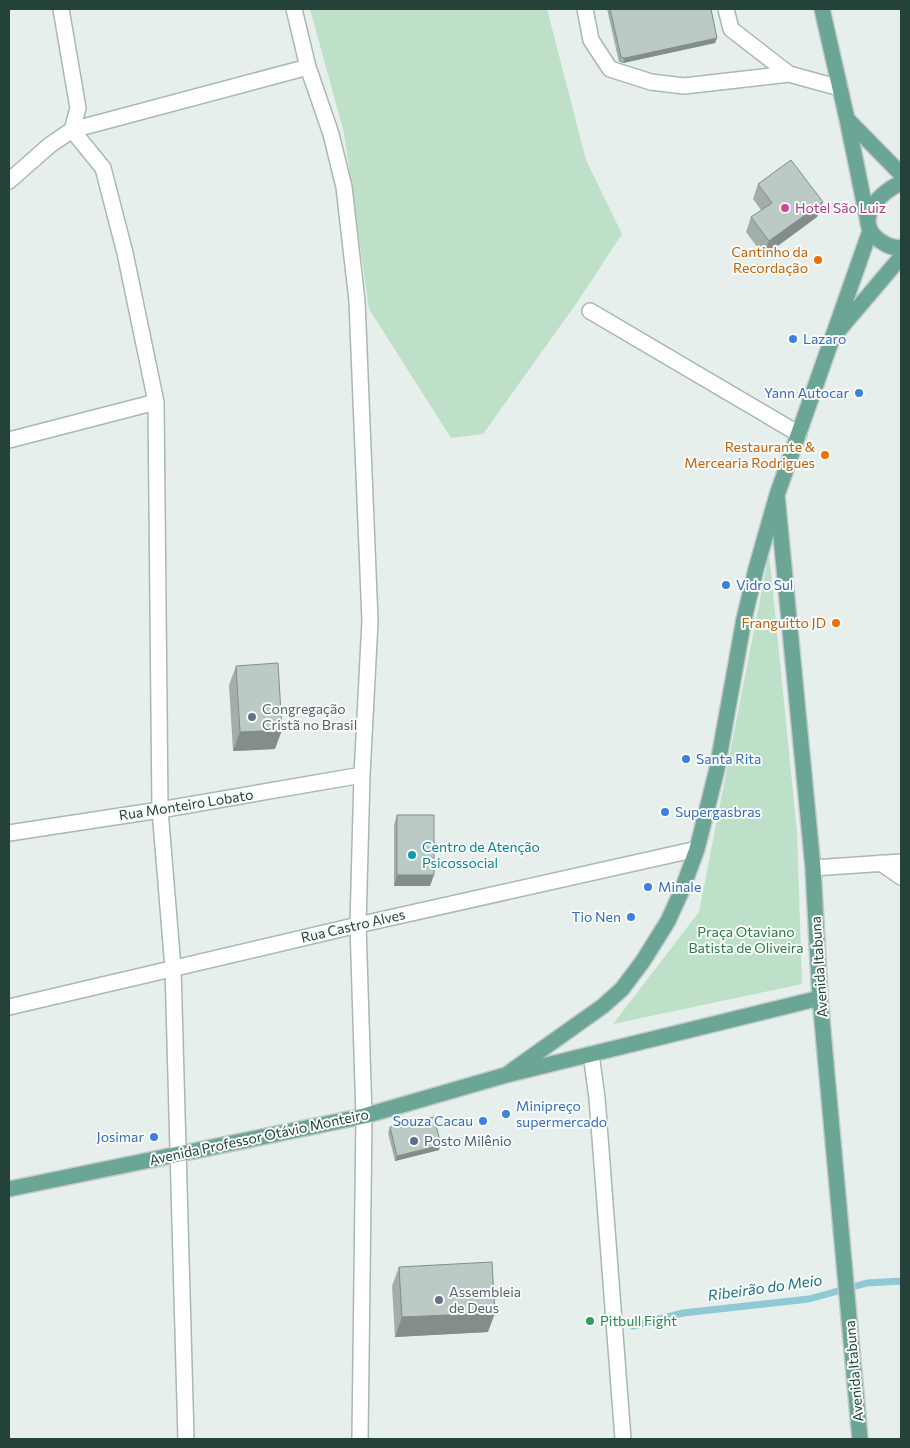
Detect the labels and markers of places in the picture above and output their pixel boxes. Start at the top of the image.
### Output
place label: Hotel São Luiz [795,199,886,216]
marker: Hotel São Luiz [779,202,791,214]
place label: Cantinho da Recordação [731,243,808,276]
marker: Cantinho da Recordação [812,254,824,266]
place label: Lazaro [803,330,846,347]
marker: Lazaro [787,333,799,345]
place label: Yann Autocar [764,384,849,401]
marker: Yann Autocar [853,387,865,399]
place label: Restaurante & Mercearia Rodrigues [684,438,816,471]
marker: Restaurante & Mercearia Rodrigues [819,449,831,461]
place label: Vidro Sul [736,576,793,593]
marker: Vidro Sul [720,579,732,591]
place label: Franguitto JD [742,614,826,631]
marker: Franguitto JD [830,617,842,629]
place label: Congregação Cristã no Brasil [262,700,357,733]
marker: Congregação Cristã no Brasil [246,711,258,723]
place label: Santa Rita [696,750,761,767]
marker: Santa Rita [680,753,692,765]
place label: Supergasbras [675,803,761,820]
marker: Supergasbras [659,806,671,818]
place label: Centro de Atenção Psicossocial [422,838,540,871]
marker: Centro de Atenção Psicossocial [406,849,418,861]
place label: Minale [658,878,701,895]
marker: Minale [642,881,654,893]
place label: Tio Nen [571,908,621,925]
marker: Tio Nen [625,911,637,923]
place label: Minipreço supermercado [516,1097,607,1130]
marker: Minipreço supermercado [500,1108,512,1120]
place label: Souza Cacau [393,1112,473,1129]
marker: Souza Cacau [477,1115,489,1127]
place label: Josimar [97,1128,144,1145]
marker: Josimar [148,1131,160,1143]
place label: Posto Milênio [424,1132,512,1149]
marker: Posto Milênio [408,1135,420,1147]
place label: Assembleia de Deus [449,1283,521,1316]
marker: Assembleia de Deus [433,1294,445,1306]
place label: Pitbull Fight [600,1312,677,1329]
marker: Pitbull Fight [584,1315,596,1327]

